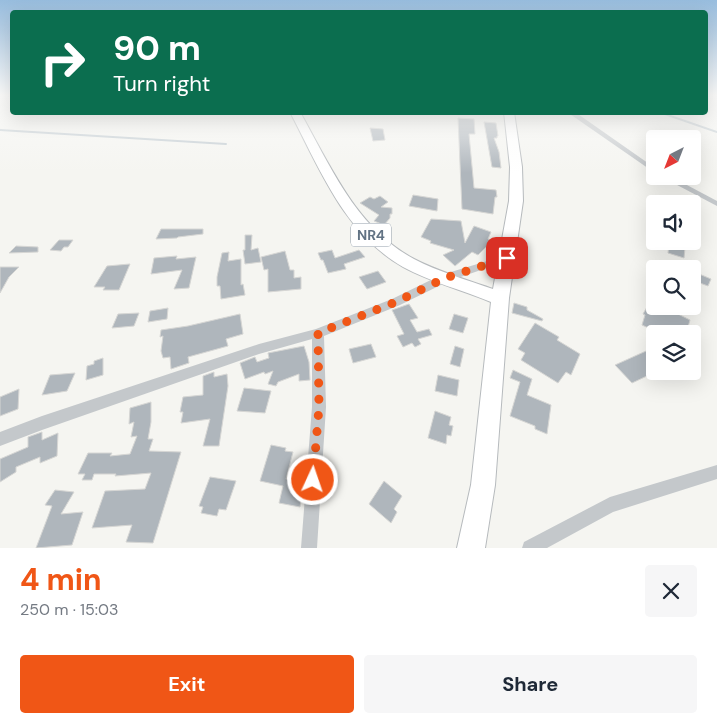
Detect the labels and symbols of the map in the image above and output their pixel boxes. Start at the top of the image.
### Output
north arrow [646,130,701,185]
road number: NR4 [351,224,391,246]
pin [486,237,528,279]
position arrow [286,453,338,505]

